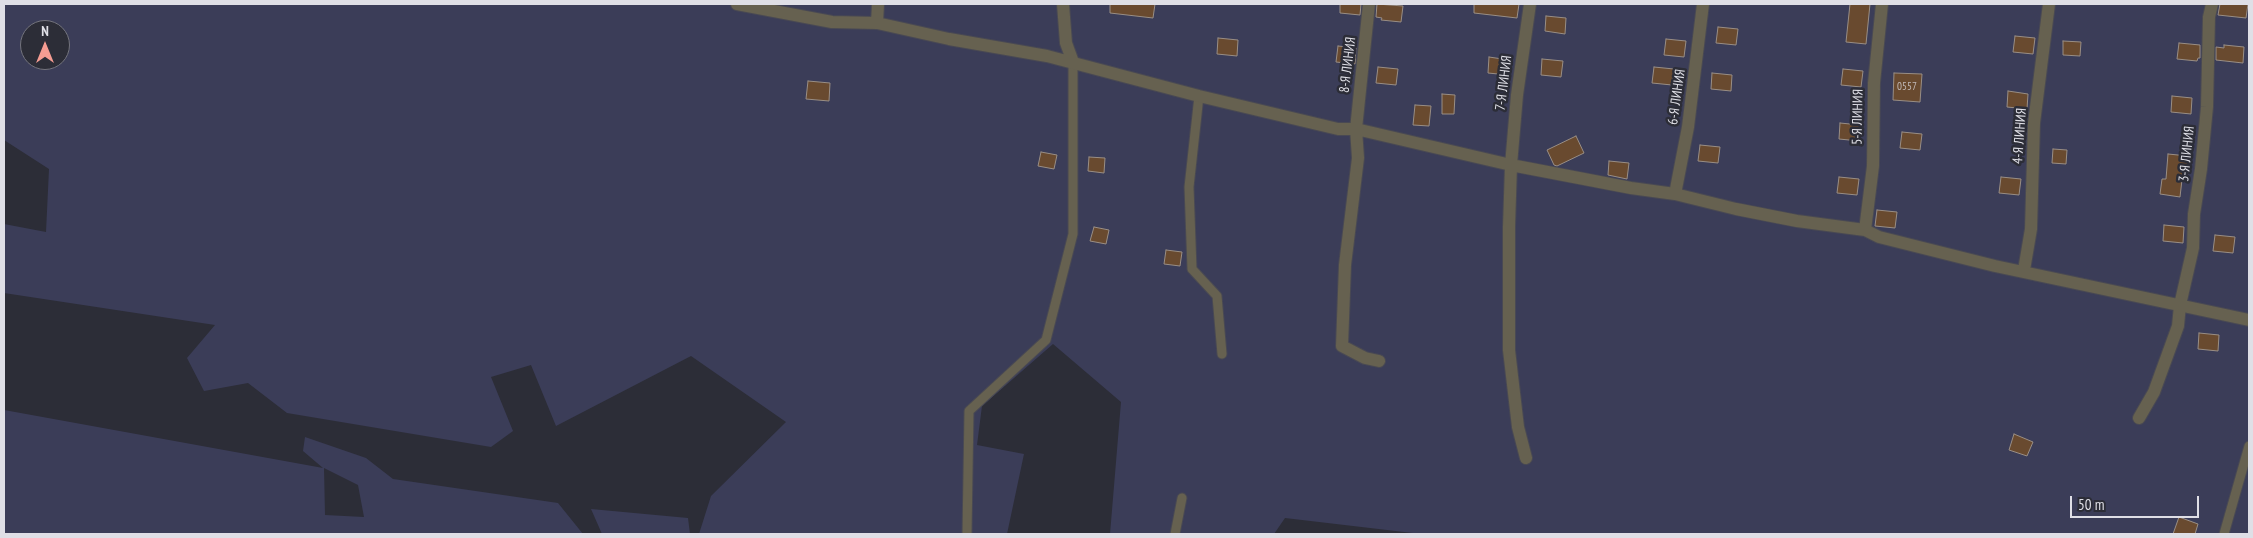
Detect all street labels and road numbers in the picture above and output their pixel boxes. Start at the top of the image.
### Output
street label: 8-Я ЛИНИЯ [1336,36,1360,94]
street label: 7-Я ЛИНИЯ [1492,55,1516,111]
street label: 6-Я ЛИНИЯ [1665,68,1689,126]
street label: 5-Я ЛИНИЯ [1849,89,1867,145]
street label: 4-Я ЛИНИЯ [2010,107,2030,165]
street label: 3-Я ЛИНИЯ [2176,125,2198,183]

